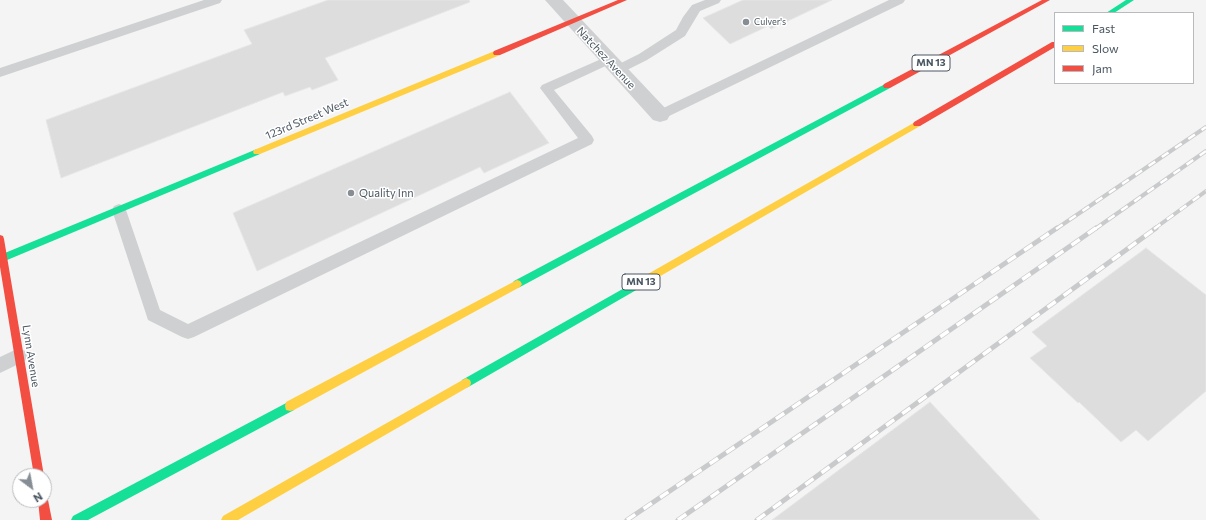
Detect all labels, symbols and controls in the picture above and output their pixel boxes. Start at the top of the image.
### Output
legend [1054,12,1194,84]
marker: Culver's [741,17,751,27]
place label: Culver's [754,17,786,27]
text: Fast [1092,21,1115,35]
street label: Natchez Avenue [574,24,638,92]
text: Slow [1092,41,1119,55]
road number: MN 13 [912,55,950,71]
text: Jam [1092,61,1112,75]
street label: 123rd Street West [264,96,350,142]
place label: Quality Inn [359,186,413,200]
marker: Quality Inn [346,188,356,198]
road number: MN 13 [622,274,660,290]
street label: Lynn Avenue [20,324,42,388]
north arrow [12,468,52,508]
text: N [31,490,45,505]

